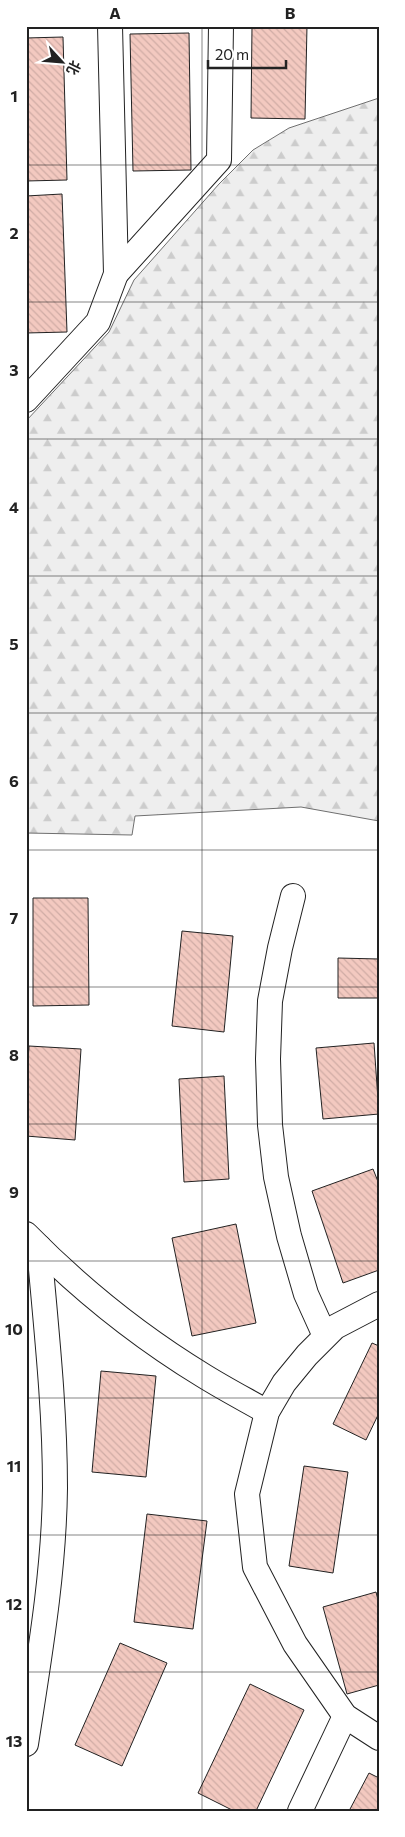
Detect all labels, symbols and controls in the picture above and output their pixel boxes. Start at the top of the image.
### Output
text: A [109,3,121,22]
text: B [285,3,296,22]
north arrow [38,38,88,88]
scale bar [208,38,285,70]
text: 20 m [215,45,249,63]
text: 北 [63,58,85,78]
text: 1 [10,86,18,105]
text: 2 [9,223,19,242]
text: 3 [9,360,19,379]
text: 4 [9,497,19,516]
text: 5 [9,634,19,653]
text: 6 [9,771,19,790]
text: 7 [10,908,19,927]
text: 8 [9,1045,19,1064]
text: 9 [9,1182,19,1201]
text: 10 [5,1319,23,1338]
text: 11 [7,1456,21,1475]
text: 12 [6,1594,22,1613]
text: 13 [6,1731,22,1750]

